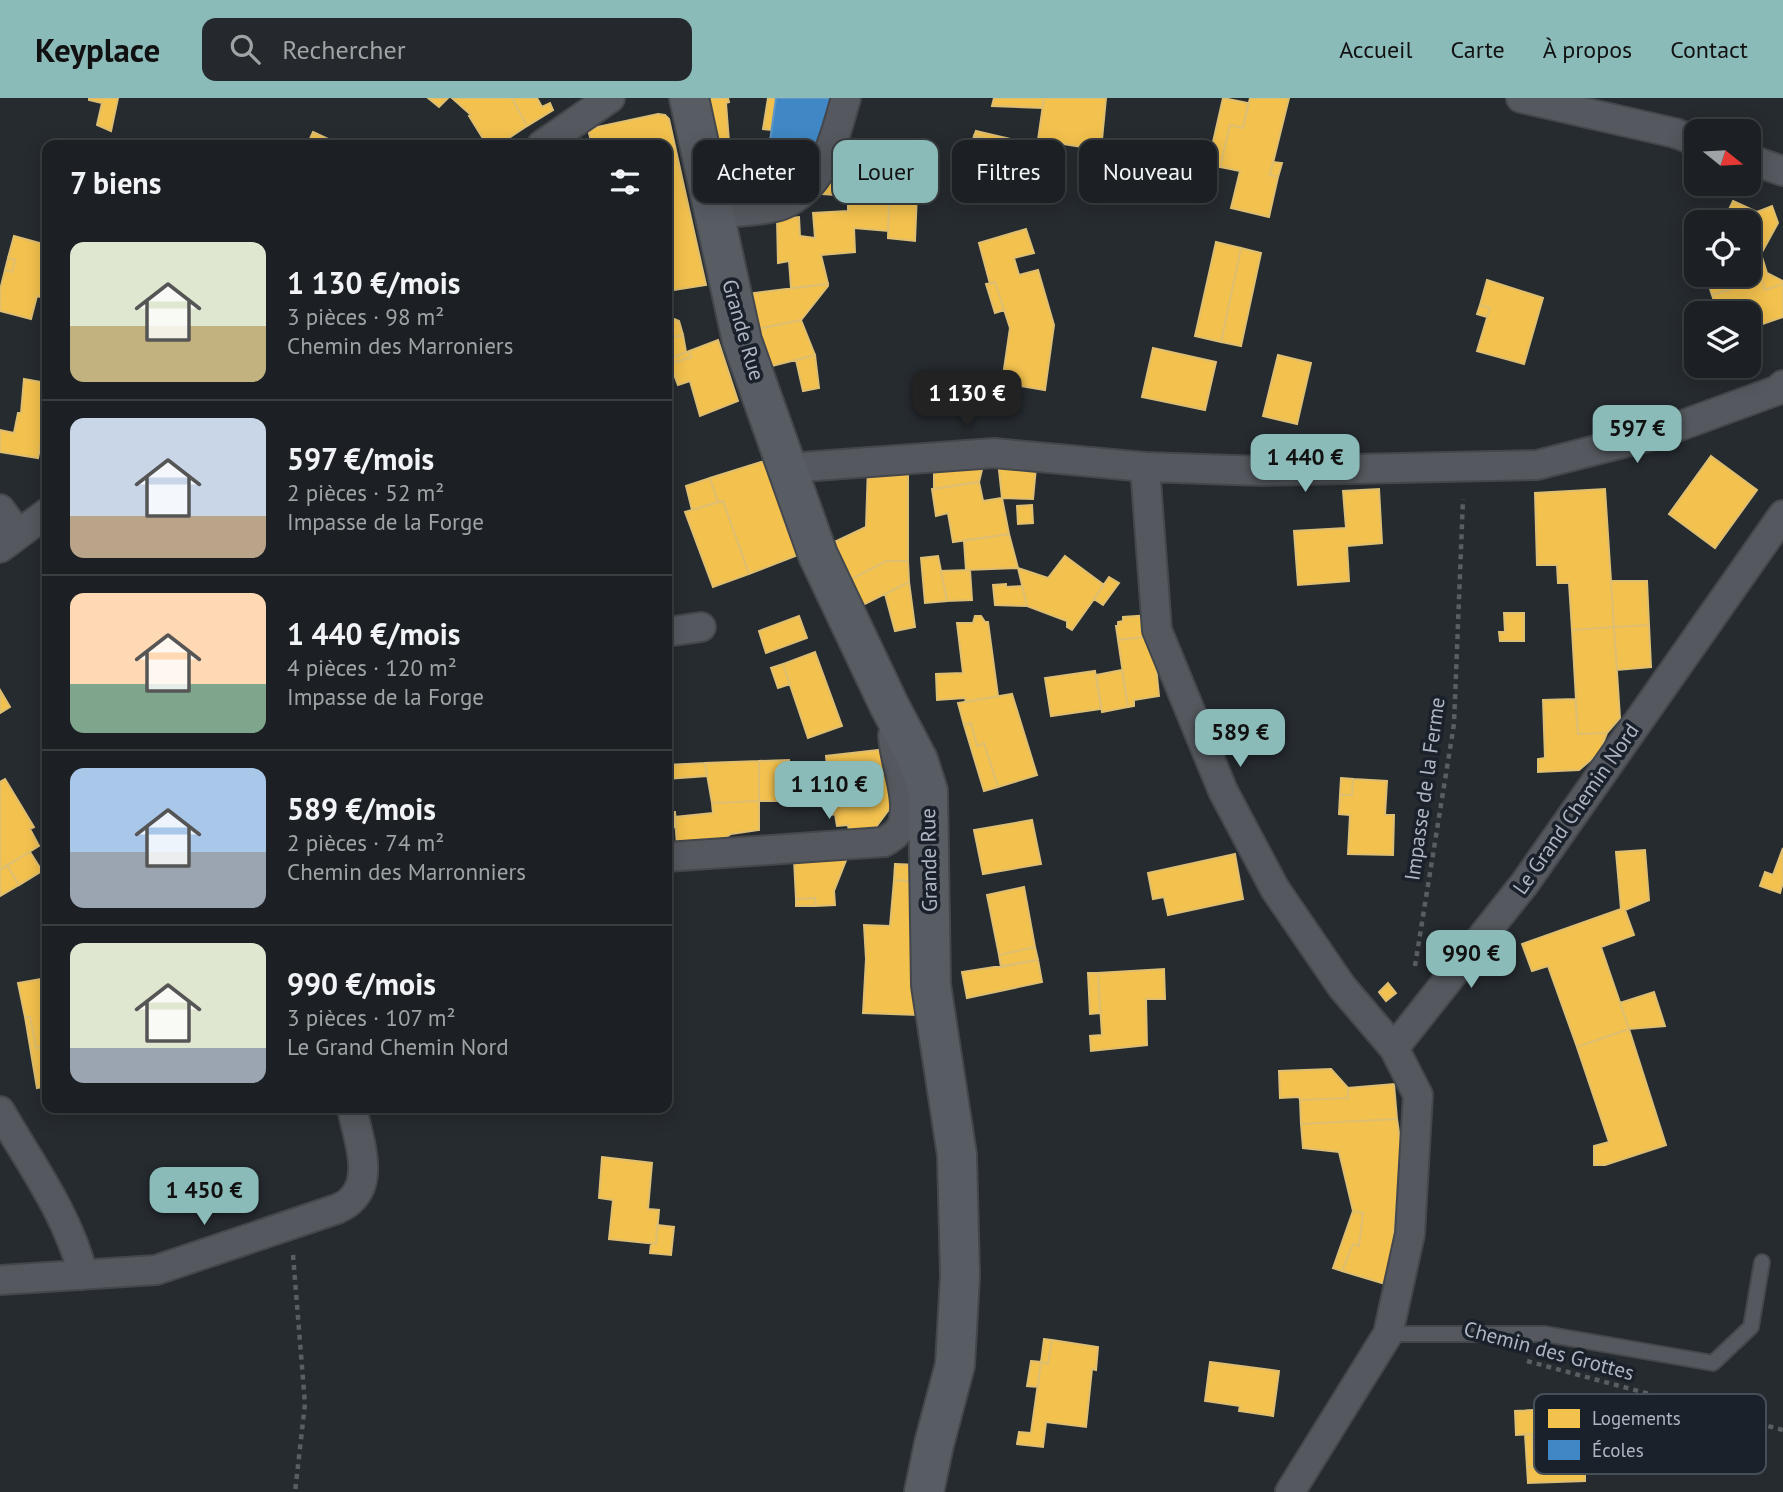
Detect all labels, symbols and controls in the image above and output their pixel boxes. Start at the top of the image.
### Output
search box [202,18,692,81]
text: Keyplace [35,28,160,71]
icon: search [226,30,264,68]
text: Rechercher [282,33,405,66]
text: Accueil [1339,34,1413,65]
text: Carte [1451,34,1505,65]
text: À propos [1543,34,1632,65]
text: Contact [1670,34,1748,65]
north arrow [1684,119,1760,196]
map controls [1684,119,1761,378]
chip: Acheter [693,140,819,203]
chip: Louer [833,140,938,203]
chip: Filtres [952,140,1065,203]
chip: Nouveau [1079,140,1217,203]
text: 7 biens [70,163,161,202]
icon: filters [606,163,644,201]
button: locate [1684,210,1761,287]
text: 1 130 €/mois [287,263,460,302]
icon: home [126,270,210,354]
street label: Grande Rue [716,276,771,383]
button: layers [1684,301,1761,378]
text: 3 pièces · 98 m² [287,302,444,331]
text: Chemin des Marroniers [287,331,513,360]
pin: 1 130 € [902,370,1032,430]
text: 1 130 € [929,378,1005,407]
pin: 597 € [1588,406,1686,465]
text: 597 € [1609,413,1665,442]
pin: 1 440 € [1240,434,1370,494]
text: 597 €/mois [287,439,434,478]
text: 1 440 € [1267,442,1343,471]
icon: home [126,446,210,530]
text: 2 pièces · 52 m² [287,478,444,507]
text: Impasse de la Forge [287,507,484,536]
text: 1 440 €/mois [287,614,460,653]
icon: home [126,621,210,705]
text: 4 pièces · 120 m² [287,653,457,682]
text: Impasse de la Forge [287,682,484,711]
street label: Impasse de la Ferme [1398,695,1451,882]
pin: 589 € [1191,710,1289,769]
text: 589 € [1211,717,1269,746]
street label: Le Grand Chemin Nord [1506,718,1645,899]
pin: 1 110 € [764,762,894,821]
text: 1 110 € [791,769,867,798]
text: 589 €/mois [287,789,436,828]
icon: home [126,796,210,880]
street label: Grande Rue [914,808,943,912]
text: 2 pièces · 74 m² [287,828,444,857]
text: Chemin des Marronniers [287,857,526,886]
pin: 990 € [1422,930,1520,990]
text: 990 € [1442,938,1500,967]
text: 990 €/mois [287,964,436,1003]
icon: home [126,971,210,1055]
text: 3 pièces · 107 m² [287,1003,456,1032]
text: Le Grand Chemin Nord [287,1032,509,1061]
pin: 1 450 € [139,1168,269,1227]
text: 1 450 € [166,1175,242,1204]
street label: Chemin des Grottes [1461,1315,1637,1386]
legend [1534,1394,1766,1474]
text: Logements [1592,1406,1681,1430]
text: Écoles [1592,1438,1644,1462]

